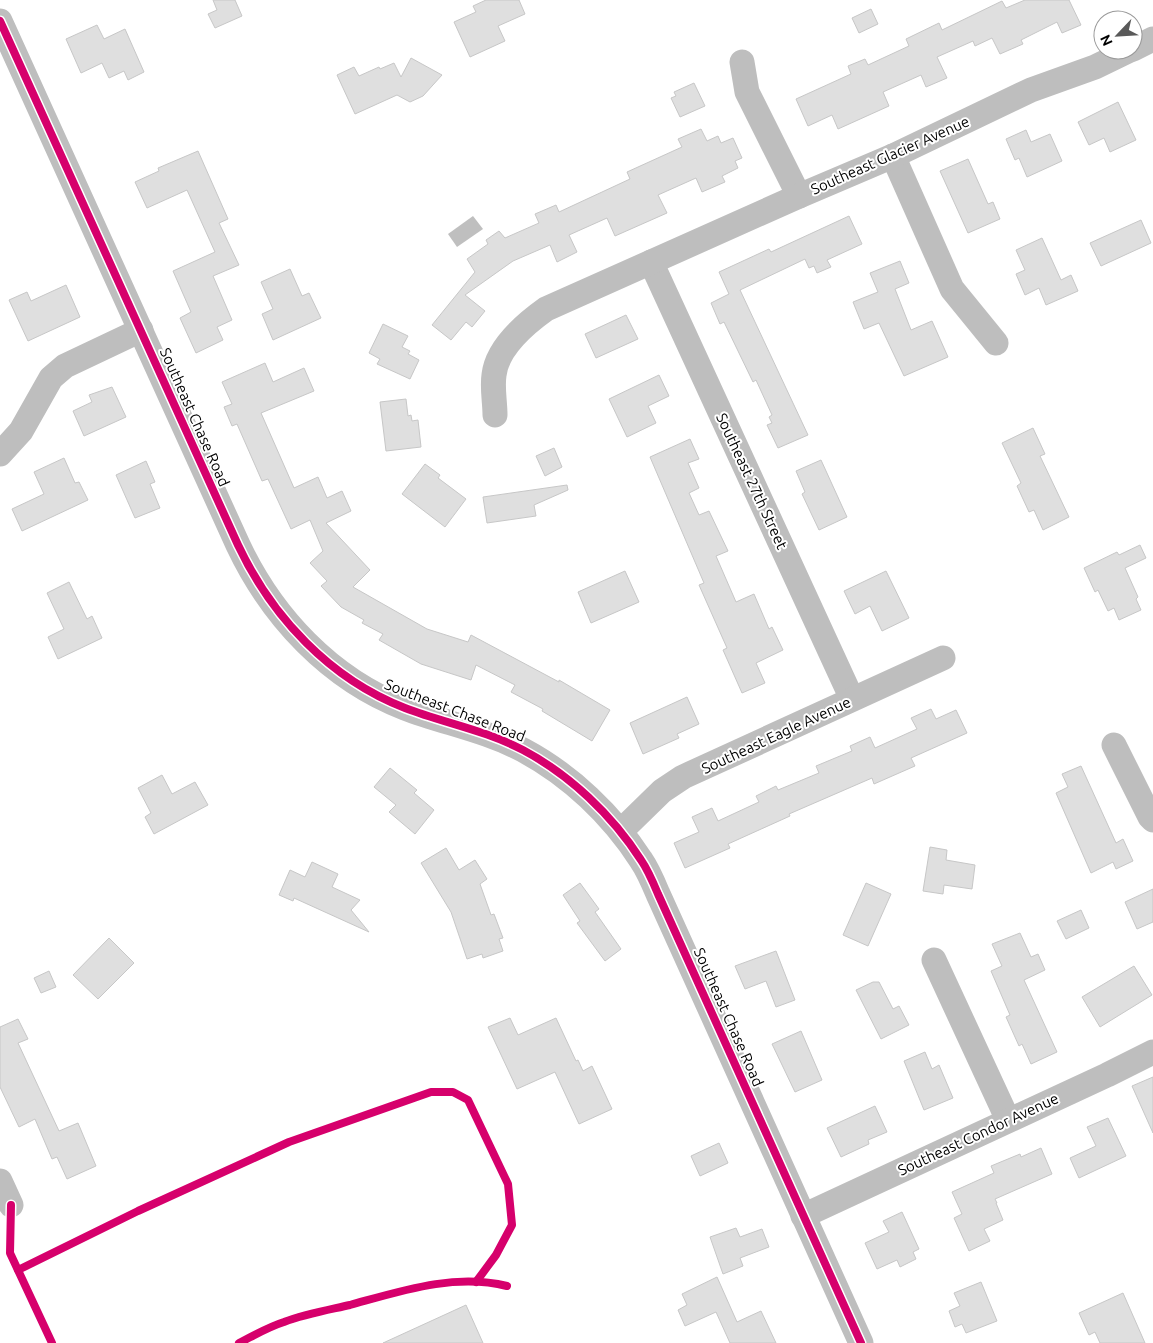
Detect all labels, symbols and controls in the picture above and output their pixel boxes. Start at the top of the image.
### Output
north arrow [1093,10,1143,60]
text: N [1097,32,1116,49]
street label: Southeast Glacier Avenue [808,112,972,198]
street label: Southeast Chase Road [157,345,233,489]
street label: Southeast 27th Street [713,410,791,552]
street label: Southeast Chase Road [382,675,528,745]
street label: Southeast Eagle Avenue [699,693,853,777]
street label: Southeast Chase Road [691,945,767,1089]
street label: Southeast Condor Avenue [895,1089,1061,1179]

